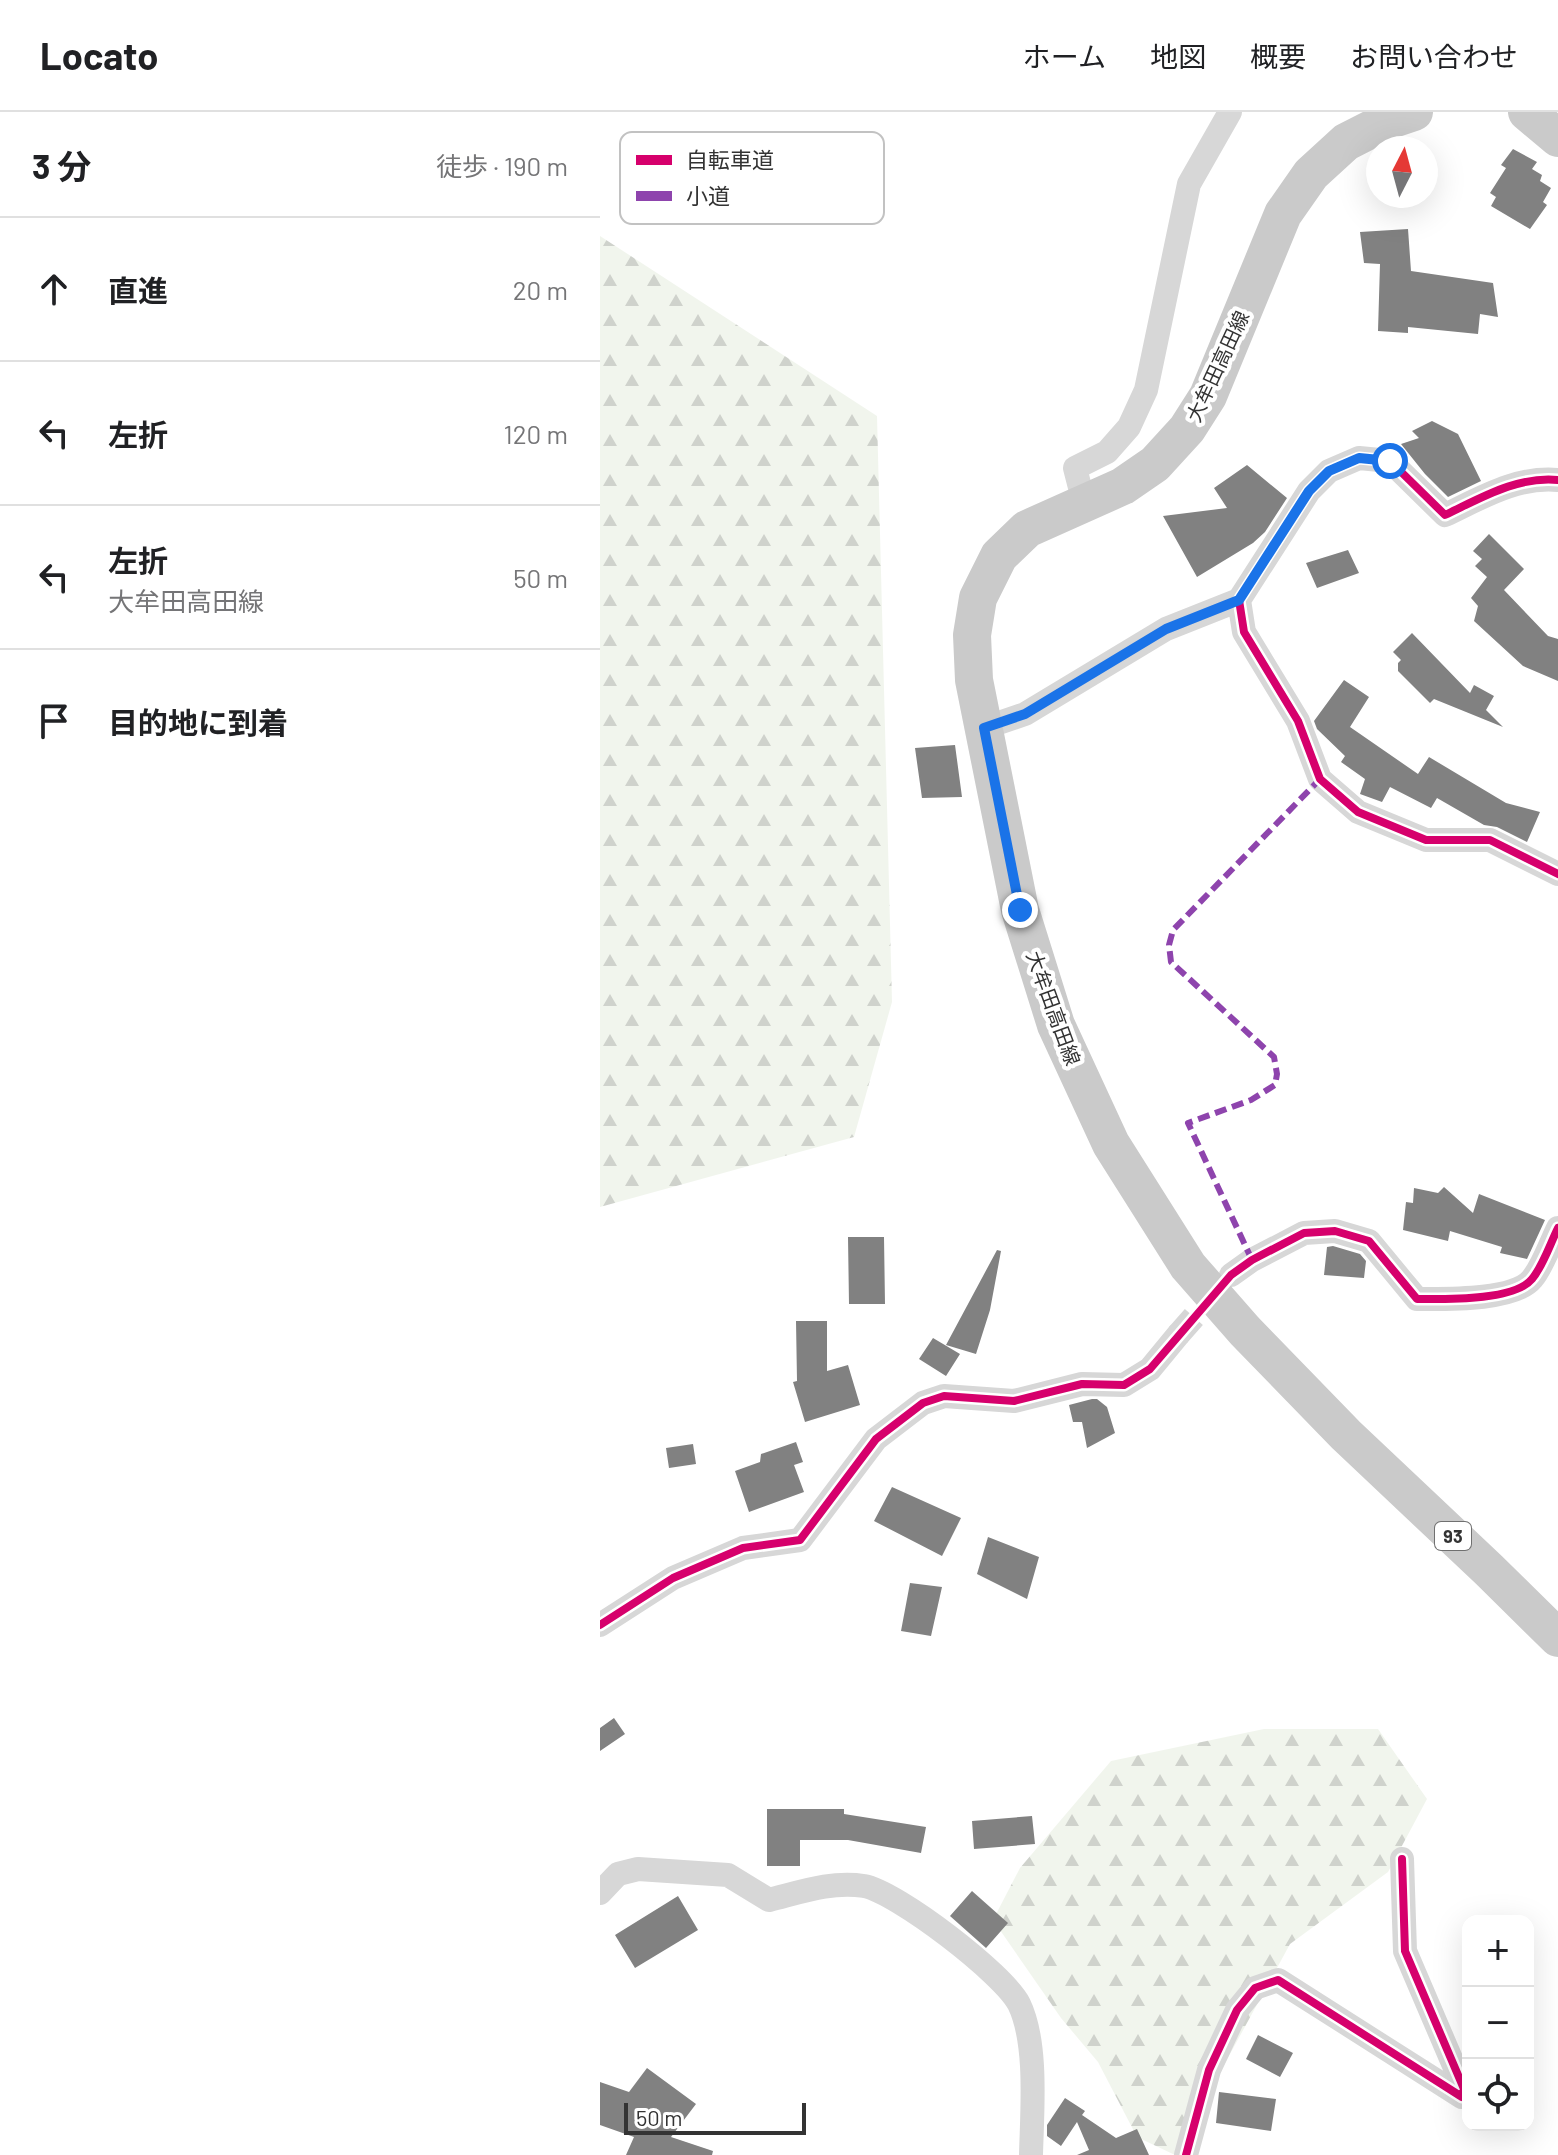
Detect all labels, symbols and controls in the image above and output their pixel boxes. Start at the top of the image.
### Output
text: Locato [40,32,158,78]
text: ホーム [1023,39,1106,73]
text: 地図 [1150,39,1206,73]
text: 概要 [1250,39,1306,73]
text: お問い合わせ [1350,39,1518,73]
legend [620,132,884,224]
north arrow [1366,136,1438,208]
text: 3 分 [32,145,91,186]
text: 自転車道 [686,146,774,172]
text: 徒歩 · 190 m [436,150,568,181]
text: 小道 [686,182,730,208]
icon: ahead [32,267,76,311]
text: 直進 [108,272,168,308]
text: 20 m [513,274,568,305]
street label: 大牟田高田線 [1181,307,1253,425]
icon: left [32,411,76,455]
text: 左折 [108,416,168,452]
text: 120 m [504,418,568,449]
route start [1372,443,1408,479]
text: 左折 [108,542,168,578]
icon: left [32,555,76,599]
text: 50 m [513,562,568,593]
text: 大牟田高田線 [108,585,264,616]
icon: arrive [32,699,76,743]
text: 目的地に到着 [108,704,288,740]
route end [1002,892,1038,928]
street label: 大牟田高田線 [1022,948,1086,1068]
road number: 93 [1435,1522,1471,1550]
map controls [1462,1915,1534,2131]
button: + [1462,1915,1534,1987]
button: − [1462,1987,1534,2059]
button: locate [1462,2059,1534,2131]
scale bar [624,2099,806,2135]
text: 50 m [636,2104,682,2130]

